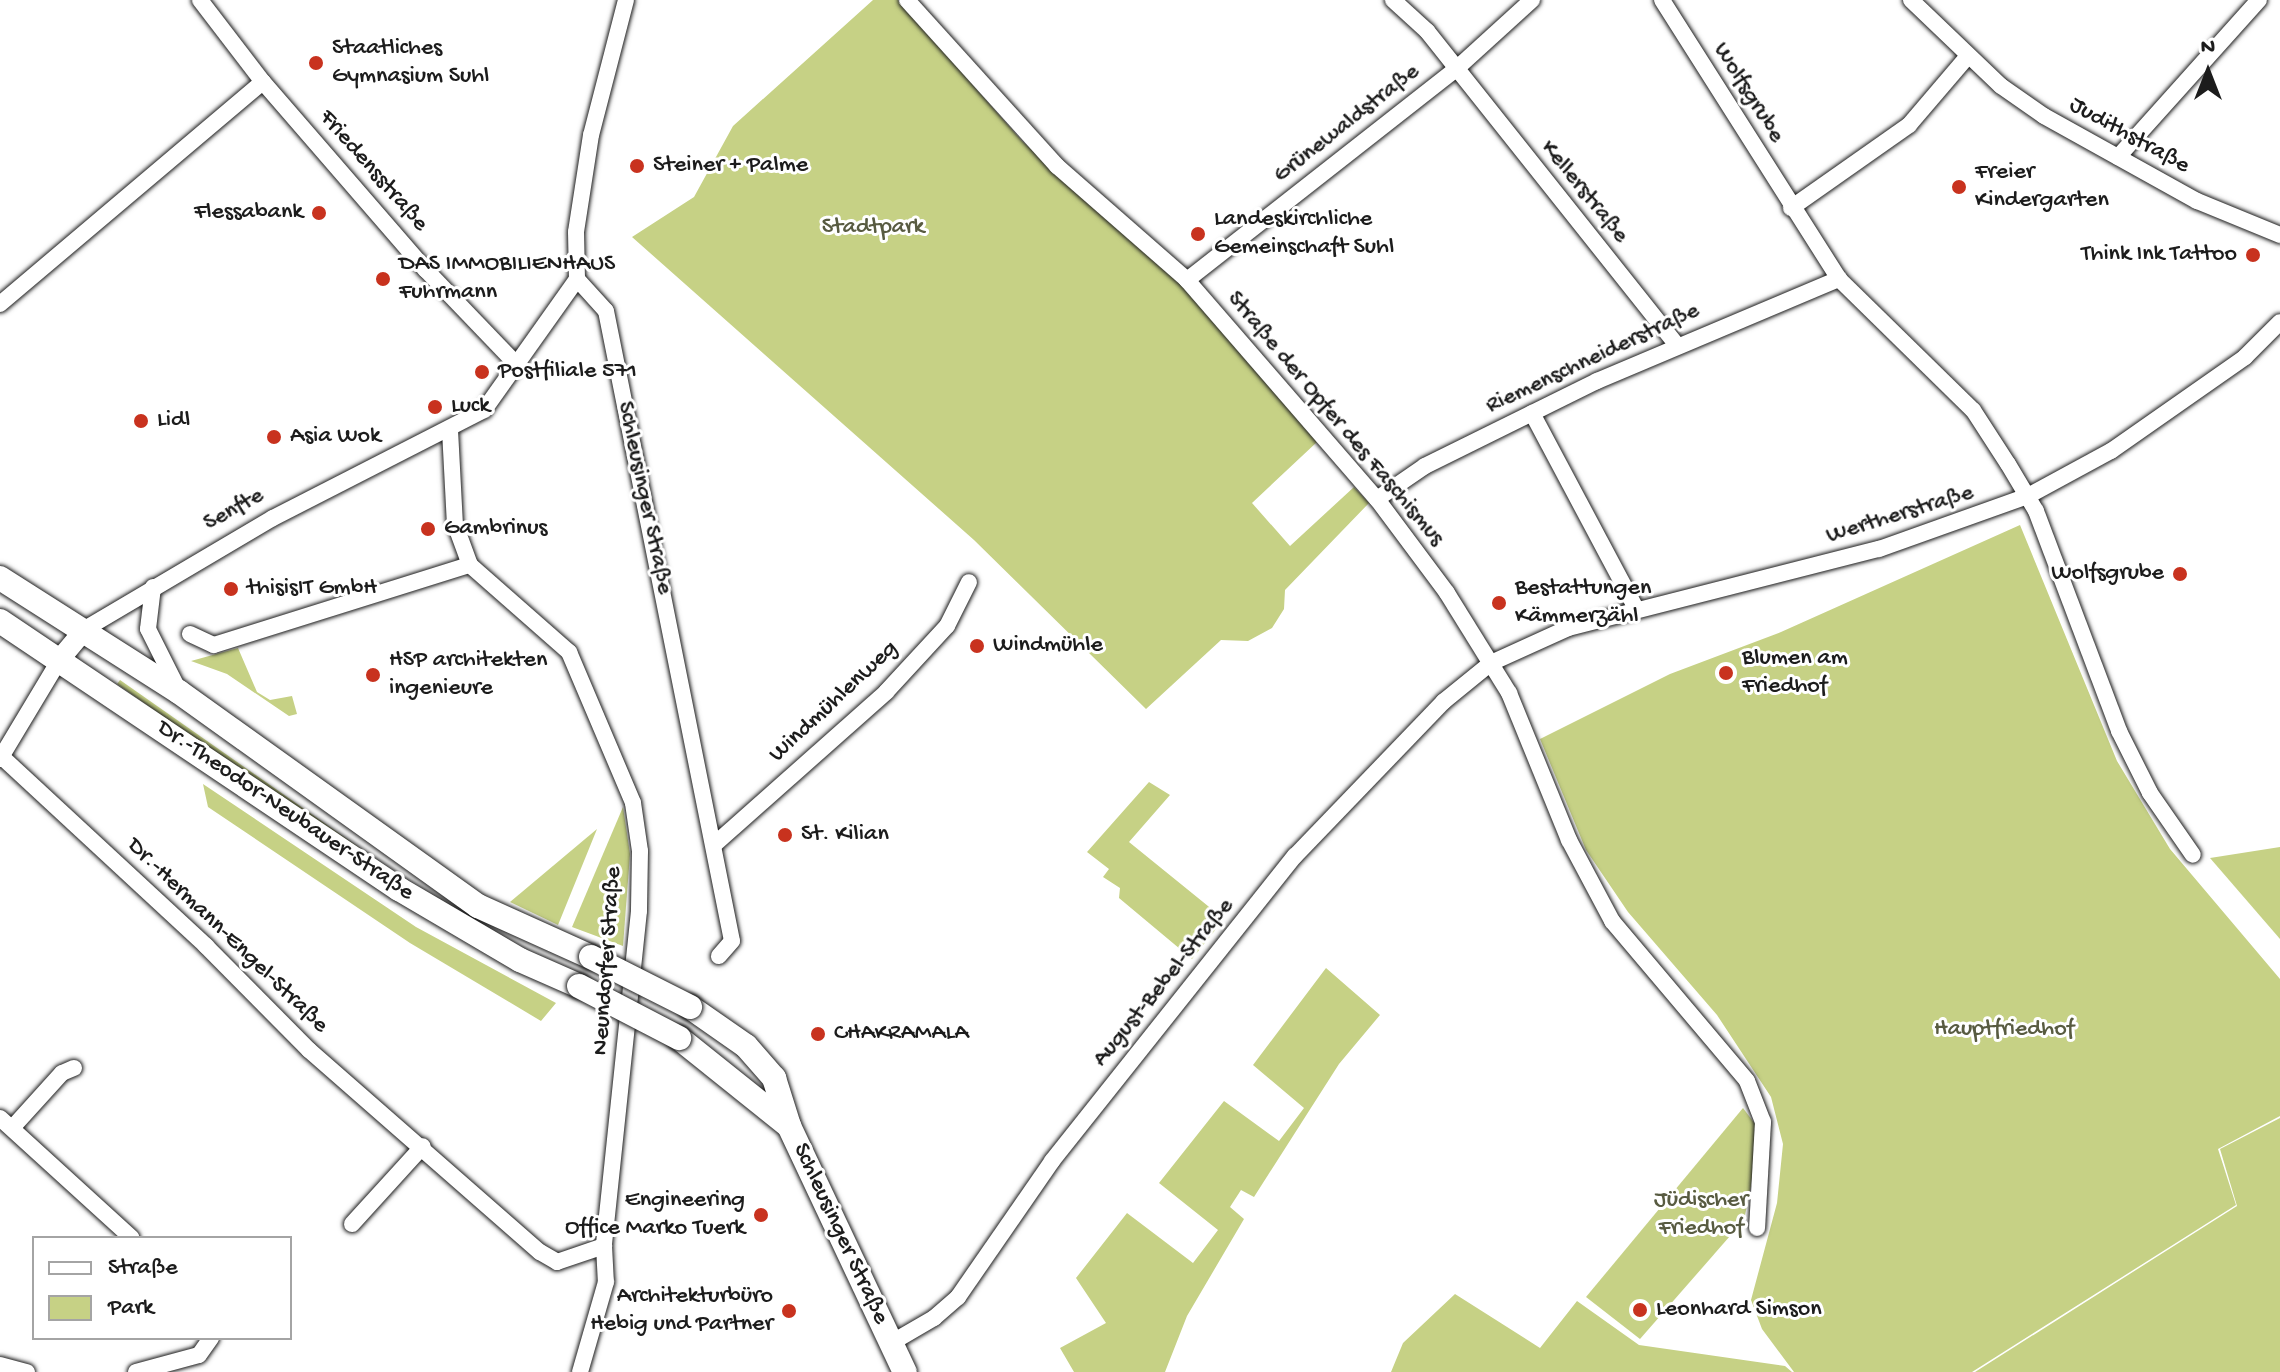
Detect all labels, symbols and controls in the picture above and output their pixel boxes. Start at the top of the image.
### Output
north arrow [2168,32,2248,112]
place label: Staatliches Gymnasium Suhl [332,35,489,91]
text: N [2201,35,2215,61]
street label: Wolfsgrube [1706,38,1790,148]
marker: Staatliches Gymnasium Suhl [307,54,325,72]
street label: Grünewaldstraße [1268,58,1426,190]
street label: Judithstraße [2064,91,2194,181]
street label: Friedensstraße [312,104,434,238]
street label: Kellerstraße [1534,135,1634,249]
place label: Steiner + Palme [653,152,808,180]
marker: Steiner + Palme [628,157,646,175]
place label: Freier Kindergarten [1975,159,2109,215]
marker: Freier Kindergarten [1950,178,1968,196]
place label: Flessabank [194,199,303,227]
marker: Flessabank [310,204,328,222]
place label: Landeskirchliche Gemeinschaft Suhl [1214,206,1394,262]
park label: Stadtpark [822,214,924,242]
marker: Landeskirchliche Gemeinschaft Suhl [1189,225,1207,243]
place label: Think Ink Tattoo [2081,241,2237,269]
marker: Think Ink Tattoo [2244,246,2262,264]
place label: DAS IMMOBILIENHAUS Fuhrmann [399,251,615,307]
marker: DAS IMMOBILIENHAUS Fuhrmann [374,270,392,288]
street label: Straße der Opfer des Faschismus [1220,286,1450,552]
street label: Riemenschneiderstraße [1482,297,1704,421]
place label: Postfiliale 571 [498,358,637,386]
marker: Postfiliale 571 [473,363,491,381]
place label: Luck [451,393,490,421]
marker: Luck [426,398,444,416]
street label: Schleusinger Straße [609,399,679,597]
place label: Lidl [157,407,190,435]
marker: Lidl [132,412,150,430]
place label: Asia Wok [290,423,381,451]
marker: Asia Wok [265,428,283,446]
street label: Wertherstraße [1823,479,1977,551]
street label: Senfte [199,482,269,538]
place label: Gambrinus [444,515,547,543]
marker: Gambrinus [419,520,437,538]
place label: Wolfsgrube [2051,560,2164,588]
marker: Wolfsgrube [2171,565,2189,583]
place label: thisisIT GmbH [247,575,377,603]
place label: Bestattungen Kämmerzähl [1515,575,1651,631]
marker: thisisIT GmbH [222,580,240,598]
marker: Bestattungen Kämmerzähl [1490,594,1508,612]
place label: Windmühle [993,632,1103,660]
street label: Windmühlenweg [763,635,905,769]
marker: Windmühle [968,637,986,655]
place label: Blumen am Friedhof [1742,645,1848,701]
place label: HSP architekten ingenieure [389,647,547,703]
marker: Blumen am Friedhof [1717,664,1735,682]
marker: HSP architekten ingenieure [364,666,382,684]
street label: Dr.-Theodor-Neubauer-Straße [151,714,419,908]
place label: St. Kilian [801,821,889,849]
marker: St. Kilian [776,826,794,844]
street label: Dr.-Hermann-Engel-Straße [120,832,334,1040]
street label: Neundorfer Straße [587,866,629,1056]
street label: August-Bebel-Straße [1087,893,1241,1073]
park label: Hauptfriedhof [1934,1016,2074,1044]
place label: CHAKRAMALA [834,1020,969,1048]
marker: CHAKRAMALA [809,1025,827,1043]
street label: Schleusinger Straße [785,1139,895,1329]
place label: Engineering Office Marko Tuerk [565,1187,745,1243]
park label: Jüdischer Friedhof [1654,1187,1748,1243]
marker: Engineering Office Marko Tuerk [752,1206,770,1224]
legend [32,1236,292,1340]
text: Straße [108,1254,178,1283]
place label: Architekturbüro Hebig und Partner [590,1283,773,1339]
text: Park [108,1294,154,1323]
place label: Leonhard Simson [1656,1296,1822,1324]
marker: Leonhard Simson [1631,1301,1649,1319]
marker: Architekturbüro Hebig und Partner [780,1302,798,1320]

